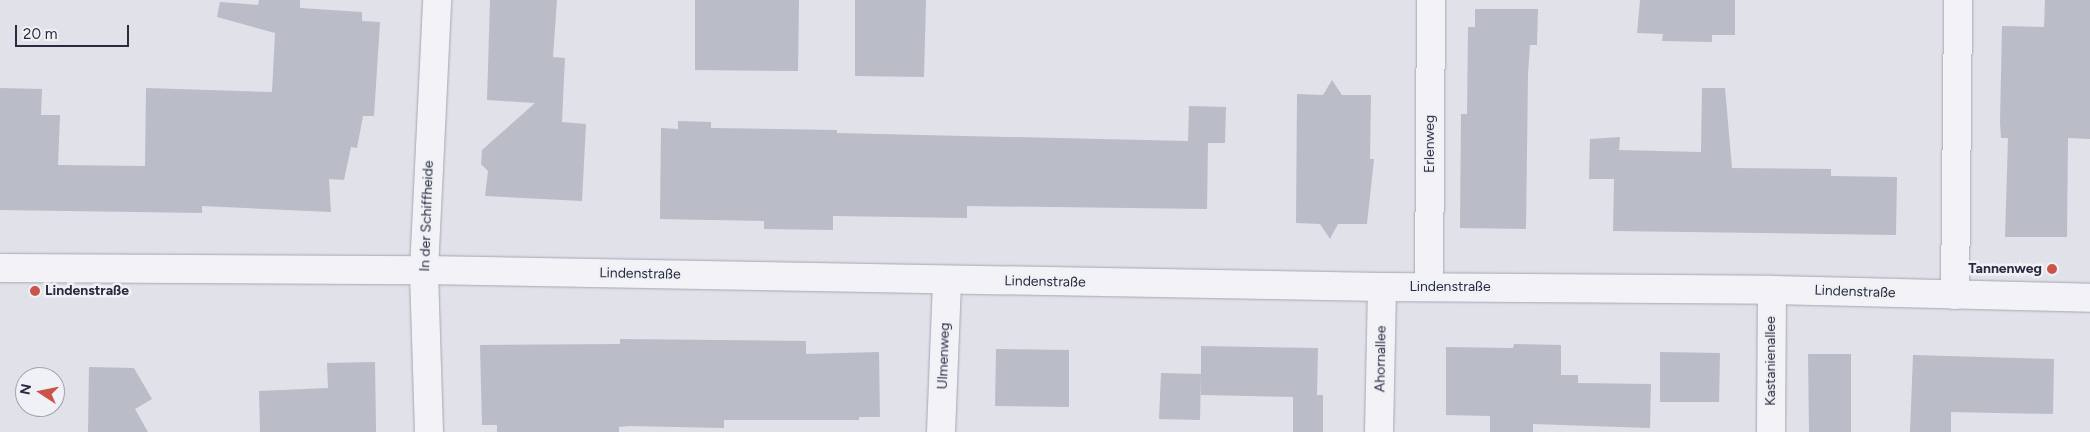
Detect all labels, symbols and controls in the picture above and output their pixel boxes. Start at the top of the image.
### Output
scale bar [18,15,131,47]
text: 20 m [23,25,57,43]
street label: Erlenweg [1422,115,1438,173]
street label: In der Schiffheide [417,160,437,272]
place label: Tannenweg [1968,261,2042,277]
marker: Tannenweg [2046,263,2058,275]
street label: Lindenstraße [599,265,681,283]
street label: Lindenstraße [1004,273,1086,291]
street label: Lindenstraße [1409,279,1491,295]
street label: Lindenstraße [1814,282,1896,302]
place label: Lindenstraße [45,283,129,299]
marker: Lindenstraße [29,285,41,297]
street label: Kastanienallee [1763,316,1779,406]
street label: Ulmenweg [934,322,954,390]
street label: Ahornallee [1372,326,1390,392]
north arrow [15,367,65,417]
text: N [16,382,35,396]

